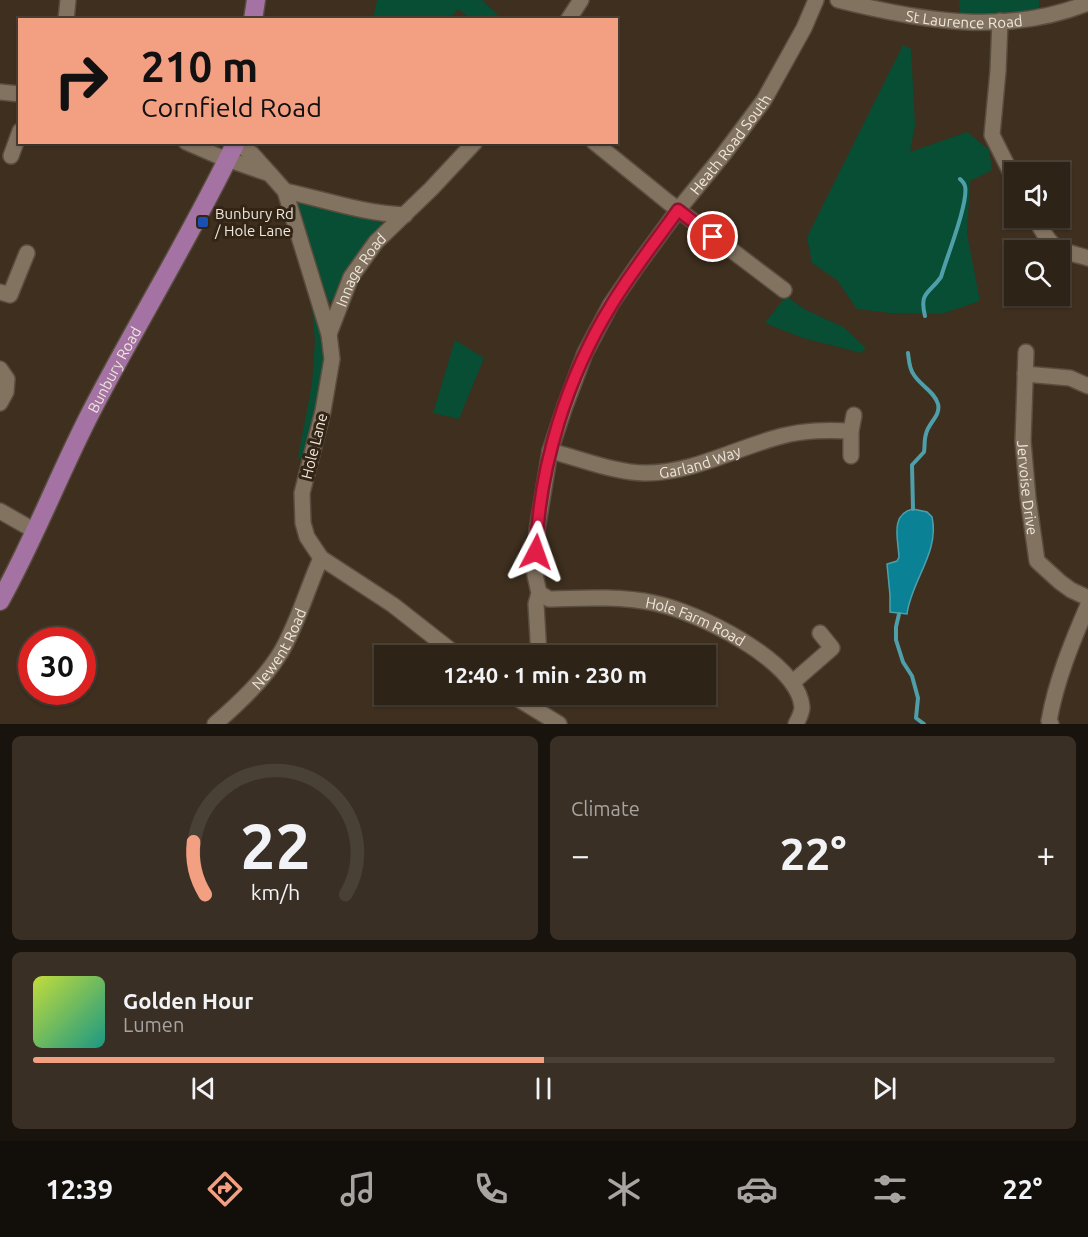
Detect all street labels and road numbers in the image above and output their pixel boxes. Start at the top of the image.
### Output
street label: St Laurence Road [904,7,1023,31]
street label: Heath Road South [686,91,774,198]
street label: Innage Road [332,229,389,309]
street label: Bunbury Road [84,324,144,415]
street label: Hole Lane [298,411,330,481]
street label: Jervoise Drive [1014,440,1042,536]
street label: Garland Way [658,442,743,481]
street label: Hole Farm Road [644,593,748,649]
street label: Newent Road [248,606,309,692]

